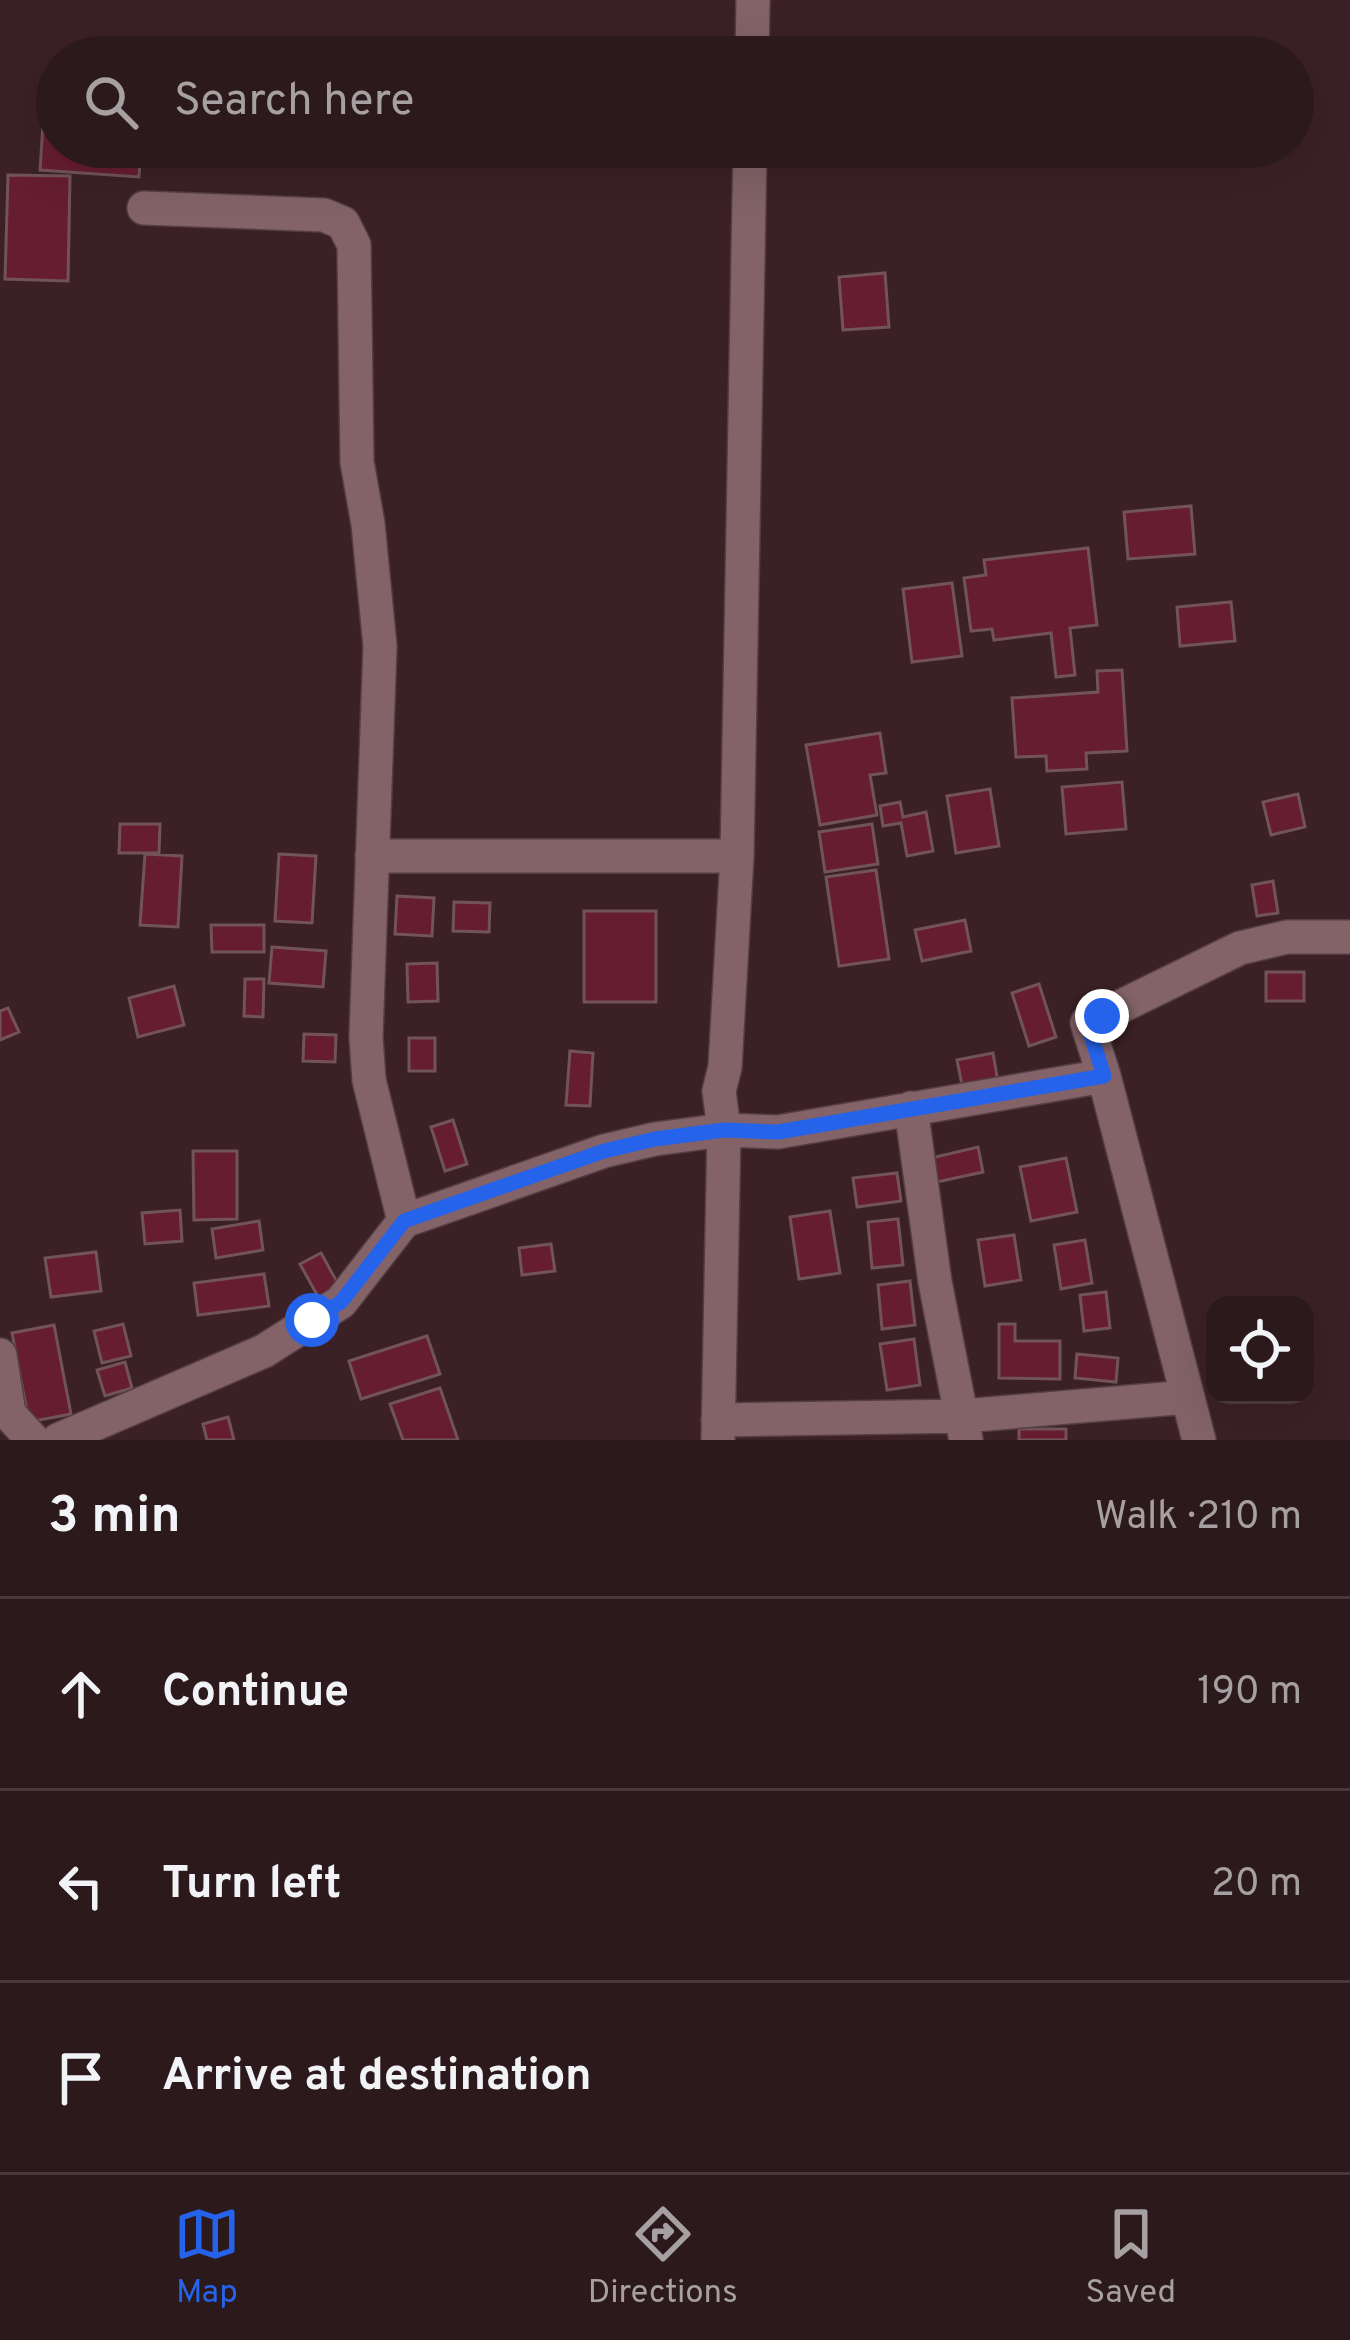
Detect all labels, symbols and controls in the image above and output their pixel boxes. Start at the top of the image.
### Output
search box [36,36,1314,168]
icon: search [78,69,144,135]
text: Search here [174,74,414,131]
route end [1075,989,1129,1043]
route start [285,1293,339,1347]
map controls [1206,1296,1314,1404]
button: locate [1206,1296,1314,1404]
text: 3 min [48,1486,181,1551]
text: Walk · 210 m [1095,1494,1302,1543]
icon: ahead [48,1661,114,1727]
text: Continue [162,1665,349,1722]
text: 190 m [1197,1669,1302,1718]
icon: left [48,1853,114,1919]
text: Turn left [162,1857,341,1914]
text: 20 m [1211,1861,1302,1910]
icon: arrive [48,2045,114,2111]
text: Arrive at destination [162,2049,592,2106]
tab: Map [174,2201,240,2315]
tab: Directions [588,2201,738,2315]
tab: Saved [1085,2201,1176,2315]

